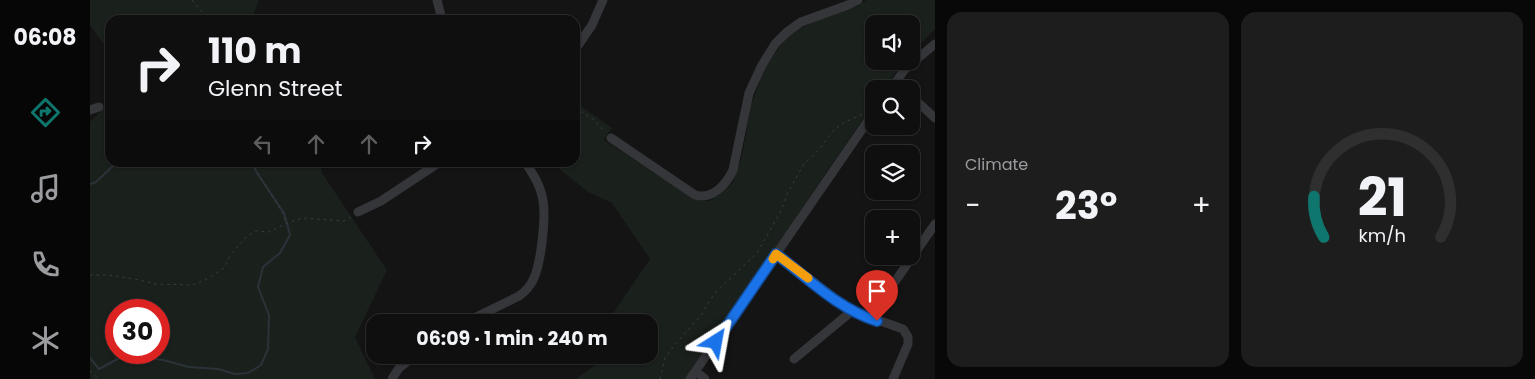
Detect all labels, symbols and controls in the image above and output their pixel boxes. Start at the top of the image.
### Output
map controls [865,15,920,265]
button: sound [865,15,920,70]
text: 06:08 [13,22,77,53]
text: 110 m [208,26,302,75]
icon: right [125,35,190,100]
text: Glenn Street [208,73,343,104]
button: search [865,80,920,135]
icon: directions [28,95,63,130]
icon: left [249,130,277,158]
icon: ahead [302,130,330,158]
icon: ahead [355,130,383,158]
icon: right [408,130,436,158]
button: layers [865,145,920,200]
text: Climate [965,153,1028,176]
text: 21 [1357,161,1407,234]
icon: music [28,171,63,206]
text: 23° [1055,179,1117,232]
text: − [965,186,980,225]
text: + [1192,186,1211,225]
button: + [865,210,920,265]
text: km/h [1358,223,1406,248]
icon: phone [28,247,63,282]
pin [856,270,898,321]
icon: arrive [863,277,891,305]
speed limit sign: 30 [105,299,170,364]
position arrow [689,315,741,367]
icon: climate [28,323,63,358]
text: 06:09 · 1 min · 240 m [416,325,608,352]

